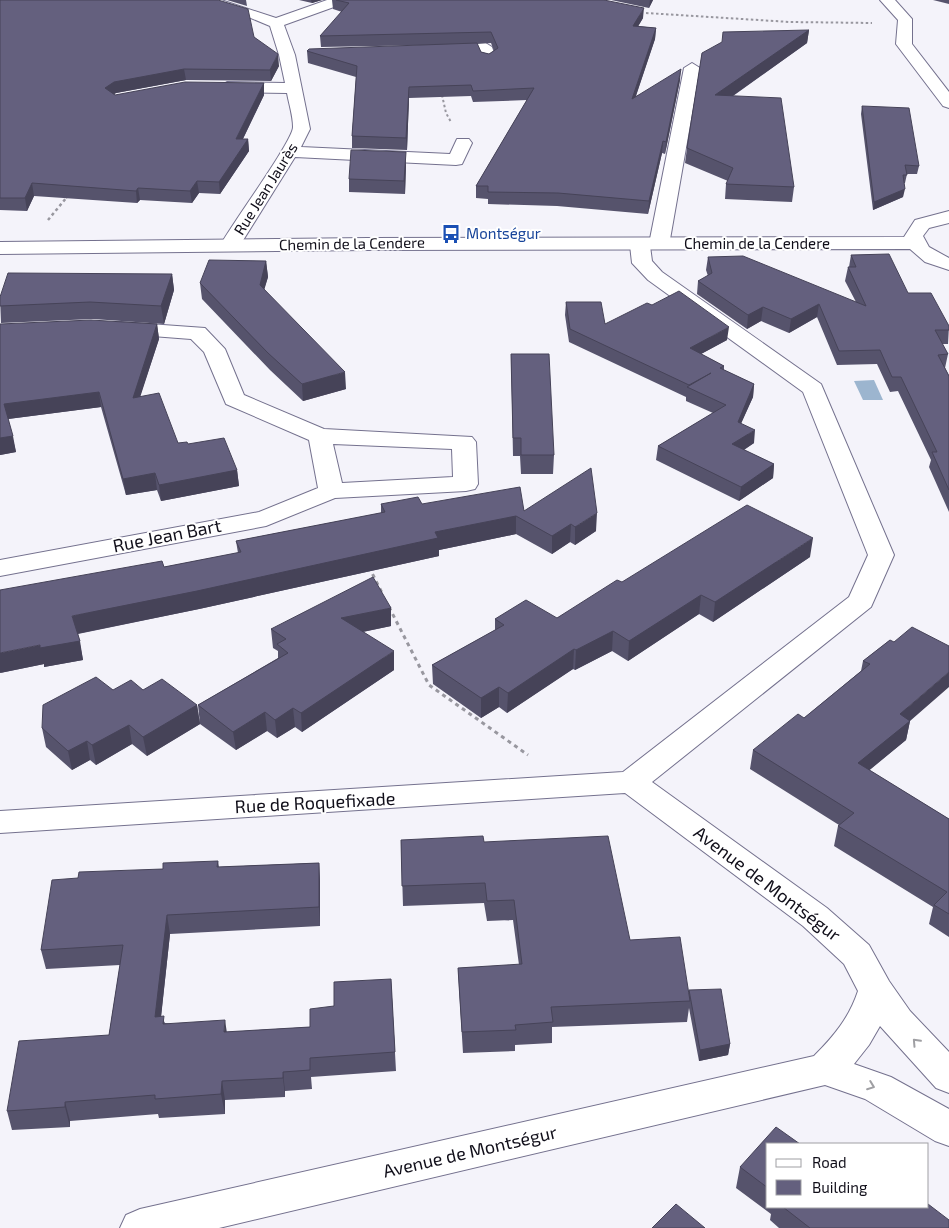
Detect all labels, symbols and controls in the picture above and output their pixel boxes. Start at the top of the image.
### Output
street label: Rue Jean Jaurès [230,139,301,238]
bus stop icon: Montségur [440,223,462,245]
place label: Montségur [466,224,541,242]
street label: Chemin de la Cendere [279,233,425,253]
street label: Chemin de la Cendere [684,234,830,252]
street label: Rue Jean Bart [111,514,223,556]
street label: Rue de Roquefixade [234,787,396,817]
street label: Avenue de Montségur [690,821,845,946]
one-way arrow [913,1038,922,1047]
one-way arrow [866,1080,875,1090]
street label: Avenue de Montségur [381,1120,559,1182]
legend [766,1143,929,1208]
text: Road [812,1153,847,1171]
text: Building [812,1178,868,1196]

